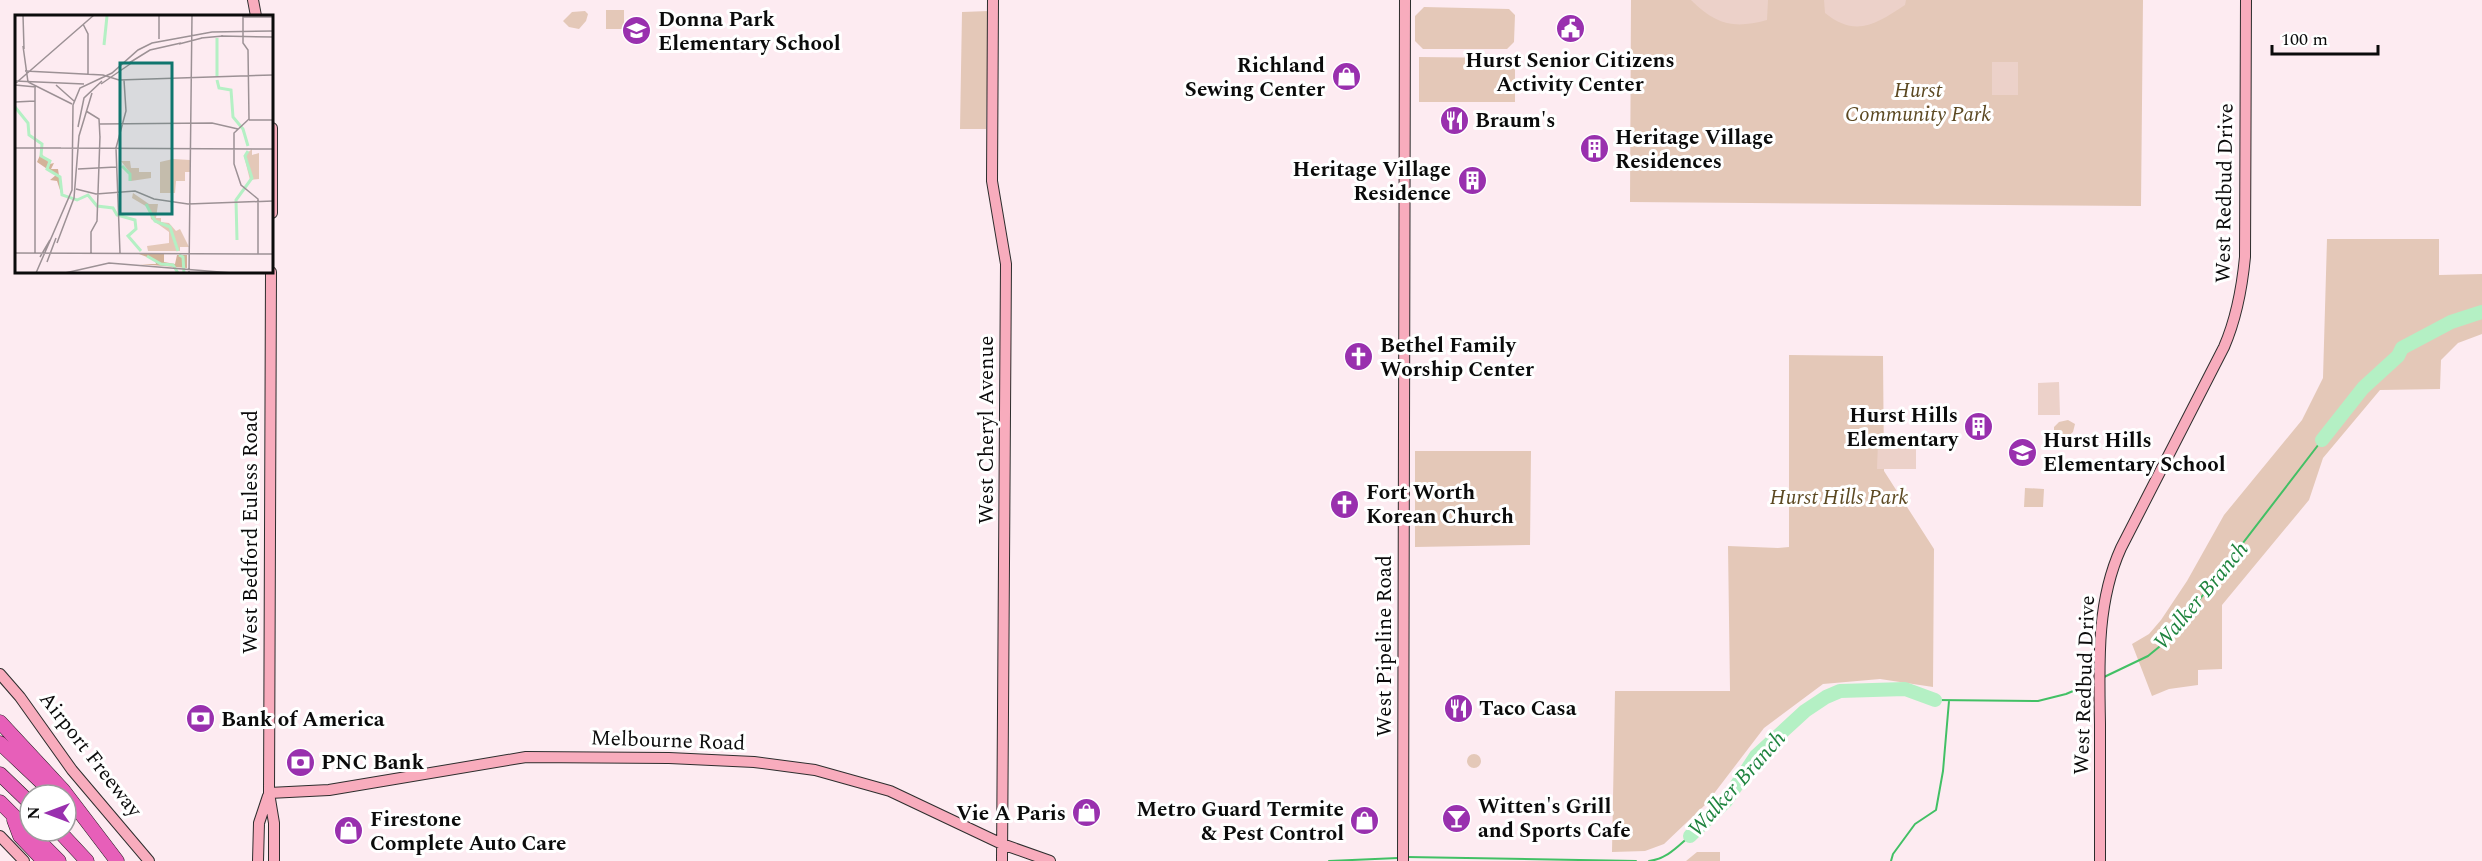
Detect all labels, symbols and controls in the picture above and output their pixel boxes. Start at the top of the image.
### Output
place label: Donna Park Elementary School [658,4,841,60]
public building icon: Hurst Senior Citizens Activity Center [1554,13,1586,45]
inset map [15,15,273,273]
school or university icon: Donna Park Elementary School [621,15,653,47]
scale bar [2272,18,2378,56]
text: 100 m [2281,26,2328,53]
place label: Hurst Senior Citizens Activity Center [1465,45,1675,101]
place label: Richland Sewing Center [1185,50,1325,106]
shop icon: Richland Sewing Center [1330,61,1362,93]
park label: Hurst Community Park [1845,75,1991,131]
street label: West Redbud Drive [2207,103,2243,283]
restaurant icon: Braum's [1438,104,1470,136]
place label: Braum's [1475,105,1555,137]
place label: Heritage Village Residences [1615,122,1774,178]
building icon: Heritage Village Residences [1578,133,1610,165]
place label: Heritage Village Residence [1292,154,1451,210]
building icon: Heritage Village Residence [1456,165,1488,197]
place label: Bethel Family Worship Center [1380,330,1534,386]
street label: West Cheryl Avenue [971,336,1003,524]
church icon: Bethel Family Worship Center [1343,341,1375,373]
place label: Hurst Hills Elementary [1846,400,1959,456]
street label: West Bedford Euless Road [235,410,267,654]
building icon: Hurst Hills Elementary [1963,411,1995,443]
place label: Hurst Hills Elementary School [2043,425,2226,481]
school or university icon: Hurst Hills Elementary School [2006,436,2038,468]
place label: Fort Worth Korean Church [1366,477,1514,533]
park label: Hurst Hills Park [1770,482,1908,514]
church icon: Fort Worth Korean Church [1329,488,1361,520]
water label: Walker Branch [2146,534,2257,658]
street label: West Pipeline Road [1369,555,1401,737]
street label: West Redbud Drive [2066,595,2104,775]
street label: Airport Freeway [31,685,150,825]
restaurant icon: Taco Casa [1442,692,1474,724]
place label: Taco Casa [1479,693,1577,725]
bank icon: Bank of America [184,703,216,735]
place label: Bank of America [221,704,385,736]
street label: Melbourne Road [590,722,746,760]
water label: Walker Branch [1680,723,1794,845]
bank icon: PNC Bank [284,746,316,778]
place label: PNC Bank [321,747,425,779]
north arrow [18,783,78,843]
place label: Witten's Grill and Sports Cafe [1478,791,1631,847]
place label: Metro Guard Termite & Pest Control [1136,794,1344,850]
shop icon: Vie A Paris [1071,797,1103,829]
place label: Vie A Paris [956,798,1066,830]
bar icon: Witten's Grill and Sports Cafe [1441,802,1473,834]
place label: Firestone Complete Auto Care [370,804,567,860]
shop icon: Metro Guard Termite & Pest Control [1349,805,1381,837]
text: N [22,806,46,820]
shop icon: Firestone Complete Auto Care [333,815,365,847]

